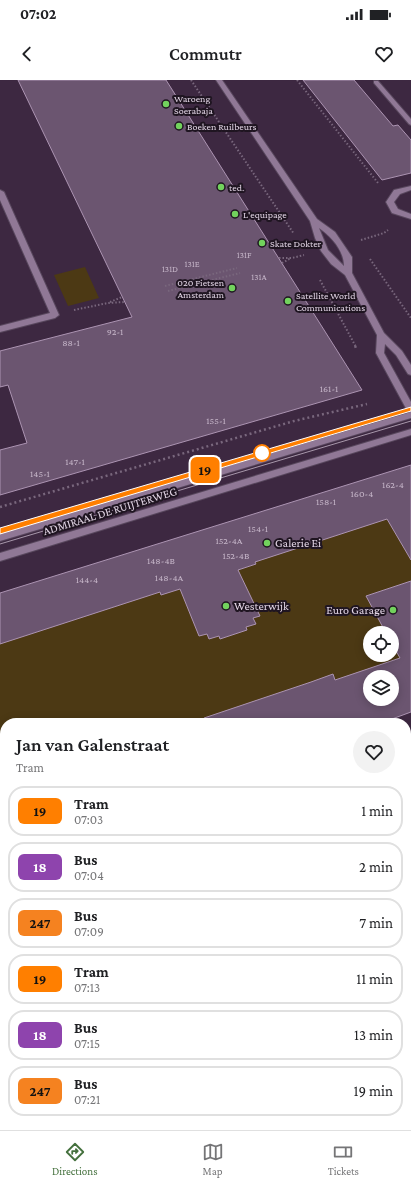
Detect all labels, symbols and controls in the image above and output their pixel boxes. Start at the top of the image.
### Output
text: 07:02 [20,6,57,22]
icon: back [16,43,38,65]
icon: heart [373,43,395,65]
text: Commutr [169,44,242,64]
place label: Waroeng Soerabaja [174,93,213,117]
marker: Waroeng Soerabaja [161,99,171,109]
marker: Boeken Ruilbeurs [174,121,184,131]
place label: Boeken Ruilbeurs [187,121,256,132]
marker: ted. [216,182,226,192]
place label: ted. [229,182,244,193]
marker: L'equipage [230,209,240,219]
place label: L'equipage [243,209,287,220]
marker: Skate Dokter [257,238,267,248]
place label: Skate Dokter [270,238,322,249]
house number: 131F [237,250,252,260]
house number: 131E [184,259,200,269]
house number: 131D [162,264,178,274]
house number: 131A [251,272,268,282]
place label: 020 Fietsen Amsterdam [177,277,225,300]
marker: 020 Fietsen Amsterdam [227,283,237,293]
place label: Satellite World Communications [296,290,365,313]
marker: Satellite World Communications [283,296,293,306]
house number: 92-1 [107,326,123,337]
house number: 88-1 [62,337,80,348]
house number: 161-1 [320,383,338,394]
house number: 155-1 [206,415,226,426]
unlabelled marker [253,444,271,462]
house number: 147-1 [65,456,85,467]
line badge: 19 [187,457,223,483]
text: 19 [199,462,211,478]
house number: 145-1 [30,468,50,479]
house number: 162-4 [382,479,404,490]
street label: ADMIRAAL DE RUIJTERWEG [41,484,179,538]
house number: 160-4 [351,488,373,499]
house number: 158-1 [316,496,336,507]
house number: 154-1 [248,523,268,534]
house number: 152-4A [215,535,243,546]
place label: Galerie Ei [275,536,321,550]
marker: Galerie Ei [262,538,272,548]
house number: 152-4B [223,550,250,561]
house number: 148-4B [147,555,176,566]
house number: 148-4A [155,572,183,583]
house number: 144-4 [76,574,98,585]
place label: Westerwijk [234,599,289,613]
marker: Westerwijk [221,601,231,611]
place label: Euro Garage [326,603,385,617]
marker: Euro Garage [388,605,398,615]
map controls [363,626,399,706]
button: locate [363,626,399,662]
button: layers [363,670,399,706]
button: heart [353,731,395,773]
text: Jan van Galenstraat [16,734,169,755]
text: Tram [16,760,44,775]
text: Tram [74,796,109,812]
text: 19 [34,803,46,819]
text: 1 min [361,803,393,819]
text: 07:03 [74,812,103,827]
text: Bus [74,852,97,868]
text: 18 [33,859,47,875]
text: 2 min [359,859,393,875]
text: 07:04 [74,868,104,883]
text: Bus [74,908,97,924]
text: 247 [29,915,51,931]
text: 7 min [359,915,393,931]
text: 07:09 [74,924,104,939]
text: Tram [74,964,109,980]
text: 19 [34,971,46,987]
text: 11 min [356,971,393,987]
text: 07:13 [74,980,100,995]
text: Bus [74,1020,97,1036]
text: 18 [33,1027,47,1043]
text: 13 min [354,1027,393,1043]
text: 07:15 [74,1036,100,1051]
text: Bus [74,1076,97,1092]
text: 247 [29,1083,51,1099]
text: 19 min [354,1083,393,1099]
text: 07:21 [74,1092,100,1107]
tab: Directions [52,1141,98,1177]
tab: Map [202,1141,224,1177]
tab: Tickets [328,1141,359,1177]

